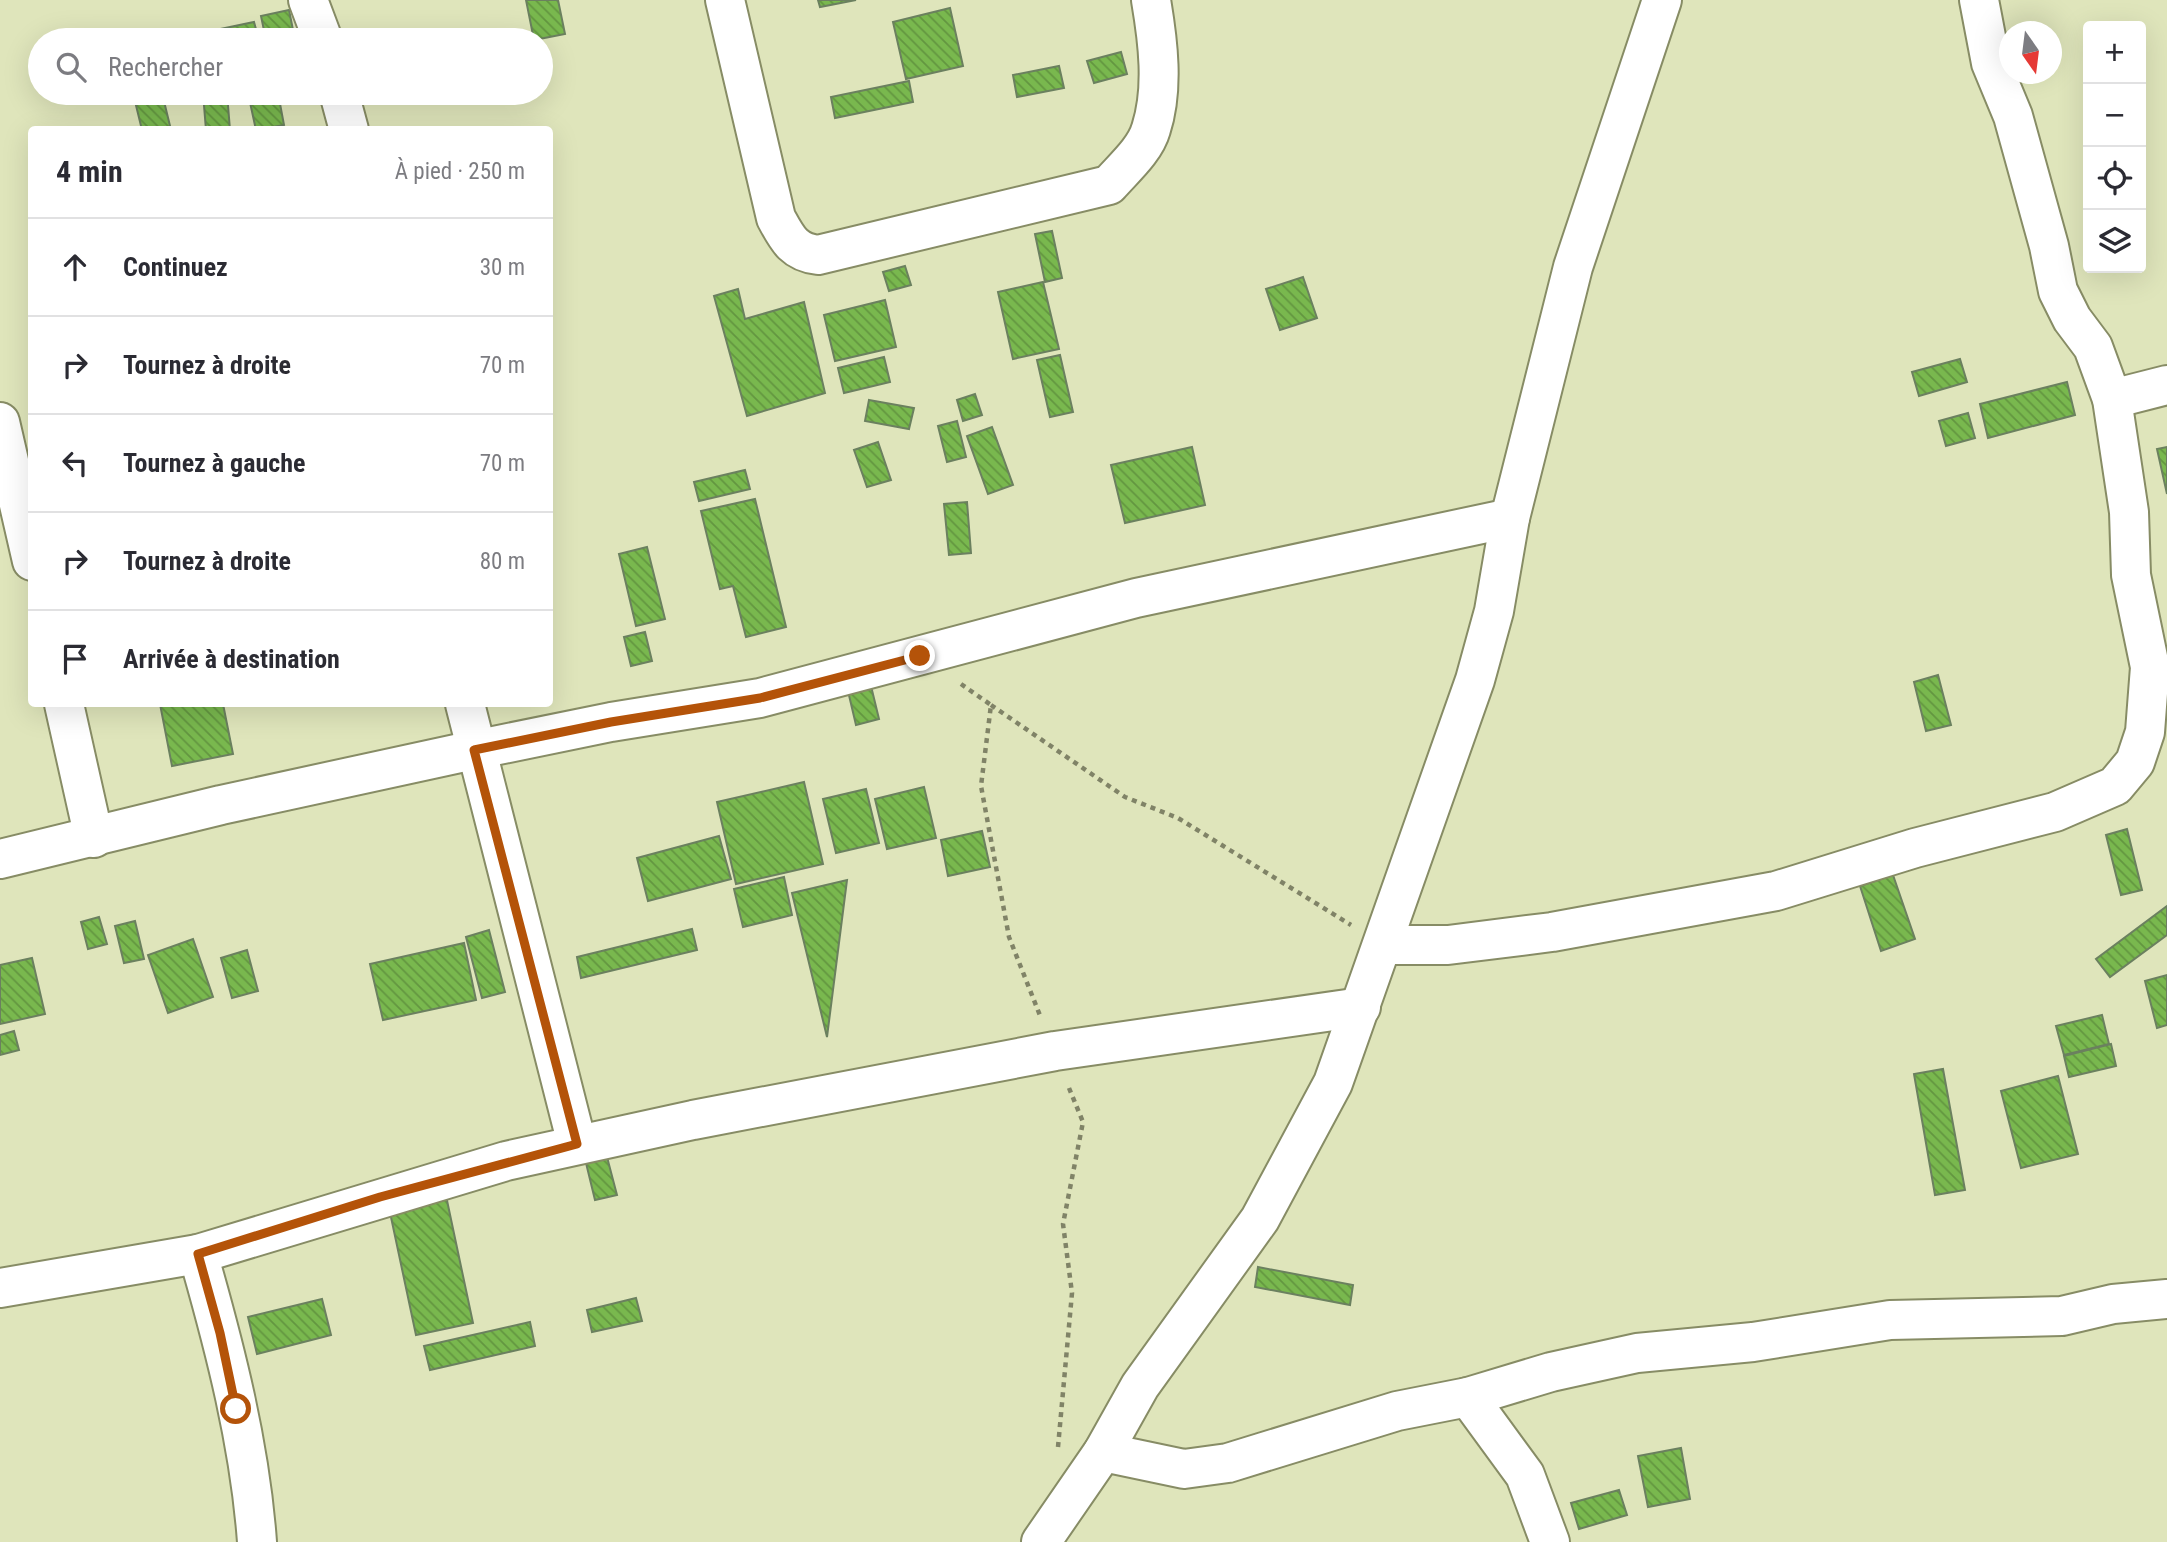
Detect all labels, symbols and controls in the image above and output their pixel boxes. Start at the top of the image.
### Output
north arrow [1999,21,2062,84]
map controls [2083,21,2146,273]
button: + [2083,21,2146,84]
search box [28,28,553,105]
icon: search [52,48,90,86]
text: Rechercher [108,52,223,82]
button: − [2083,84,2146,147]
button: locate [2083,147,2146,210]
text: 4 min [56,154,123,189]
text: À pied · 250 m [395,158,525,185]
button: layers [2083,210,2146,273]
icon: ahead [56,248,94,286]
text: Continuez [123,252,228,282]
text: 30 m [480,254,525,281]
icon: right [56,346,94,384]
text: Tournez à droite [123,350,291,380]
text: 70 m [480,352,525,379]
icon: left [56,444,94,482]
text: Tournez à gauche [123,448,305,478]
text: 70 m [480,450,525,477]
icon: right [56,542,94,580]
text: Tournez à droite [123,546,291,576]
text: 80 m [480,548,525,575]
icon: arrive [56,640,94,678]
route end [904,640,935,671]
text: Arrivée à destination [123,644,340,674]
route start [220,1393,251,1424]

